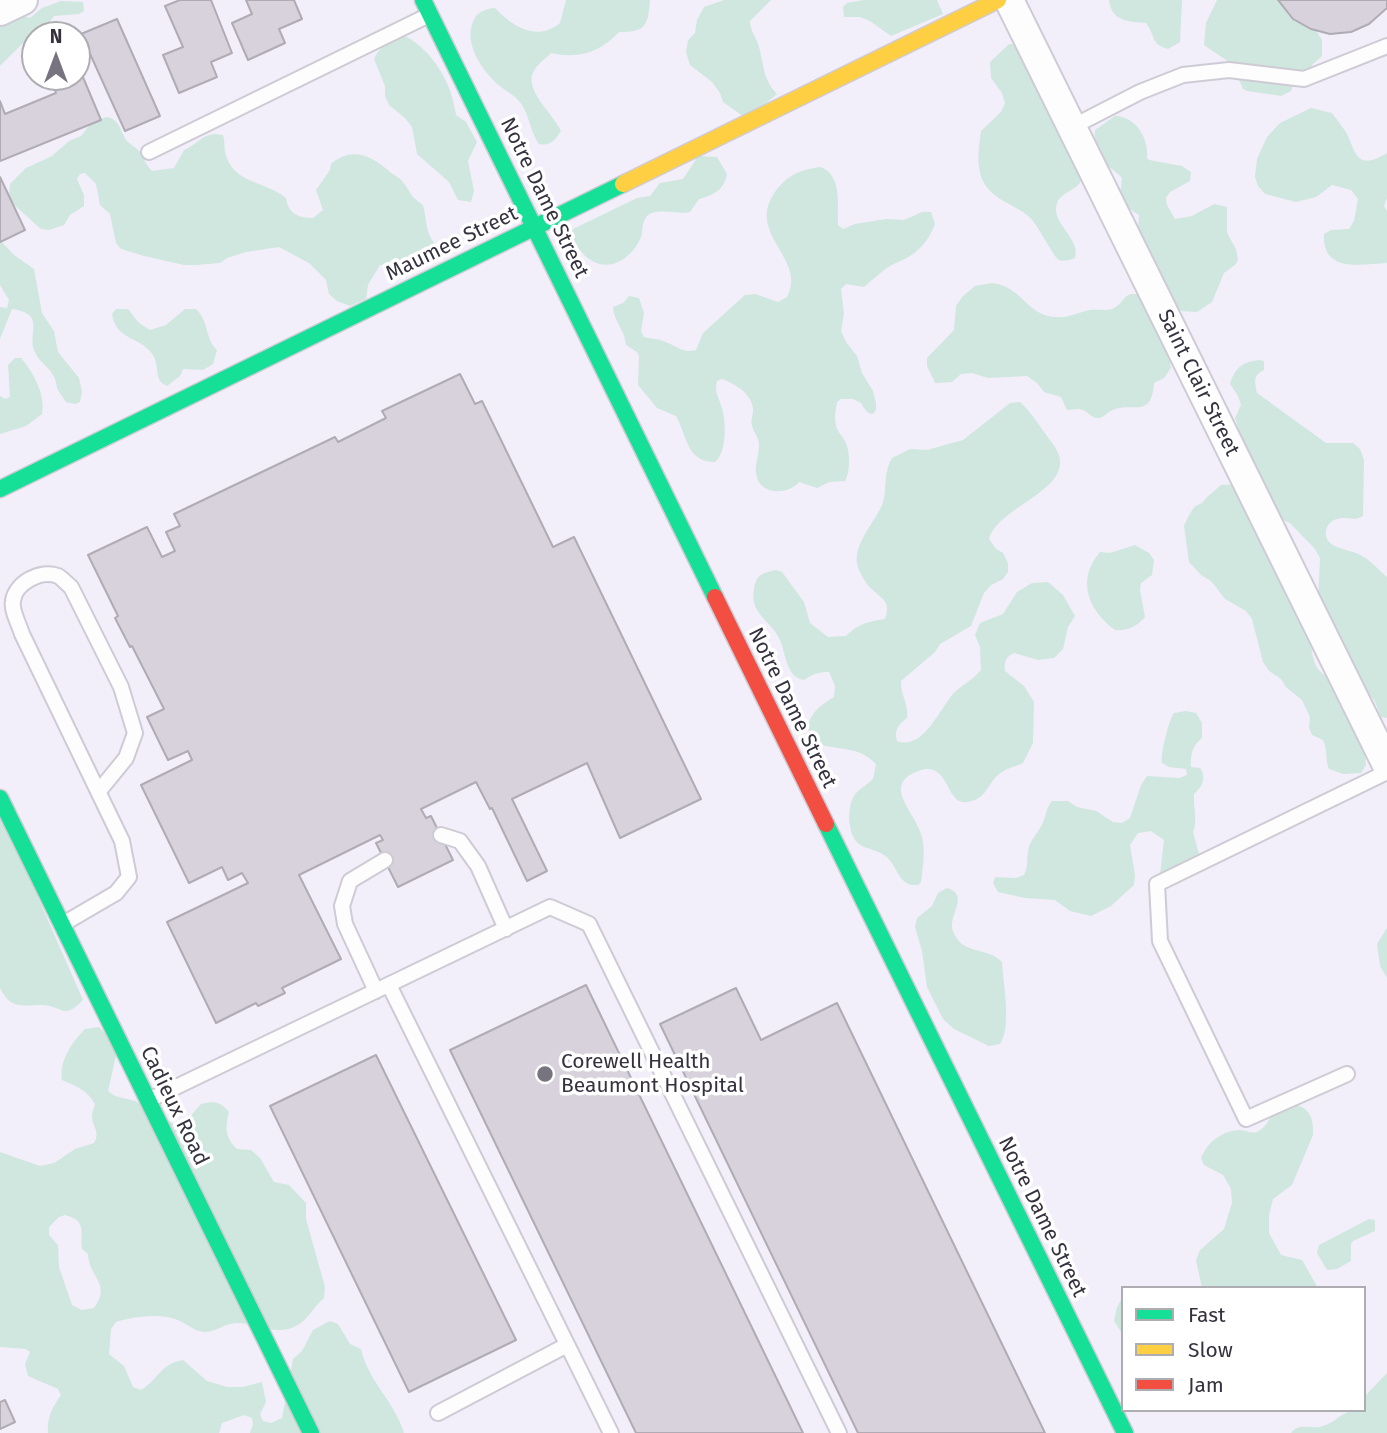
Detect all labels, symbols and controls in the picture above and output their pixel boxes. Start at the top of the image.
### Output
north arrow [21,21,91,91]
text: N [50,25,62,48]
street label: Notre Dame Street [494,114,594,282]
street label: Maumee Street [382,201,522,287]
street label: Saint Clair Street [1152,306,1244,460]
street label: Notre Dame Street [742,624,842,792]
street label: Cadieux Road [134,1042,214,1170]
place label: Corewell Health Beaumont Hospital [561,1049,744,1099]
marker: Corewell Health Beaumont Hospital [535,1064,555,1084]
street label: Notre Dame Street [992,1133,1092,1301]
legend [1121,1286,1366,1412]
text: Fast [1188,1302,1226,1328]
text: Slow [1188,1337,1233,1363]
text: Jam [1188,1372,1224,1398]

